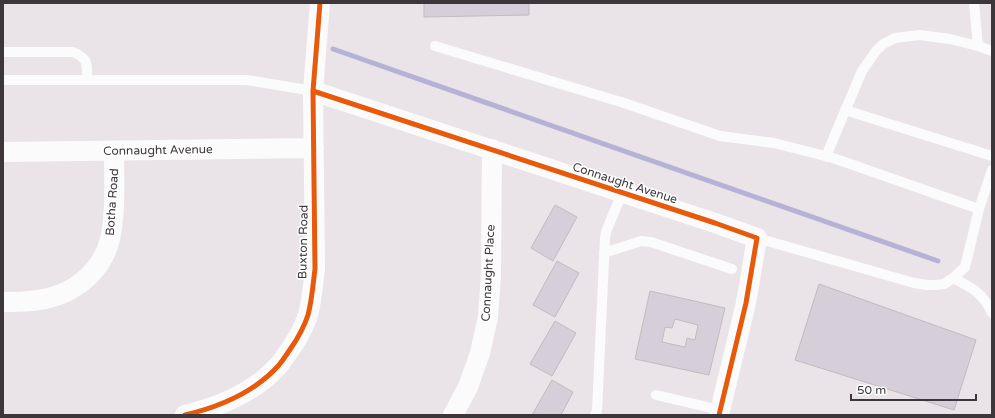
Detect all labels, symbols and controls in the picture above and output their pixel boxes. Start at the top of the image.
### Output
street label: Connaught Avenue [103,142,213,158]
street label: Connaught Avenue [571,159,679,207]
street label: Botha Road [103,168,121,236]
street label: Buxton Road [295,205,311,279]
street label: Connaught Place [478,224,498,322]
scale bar [851,376,976,402]
text: 50 m [857,383,886,397]

